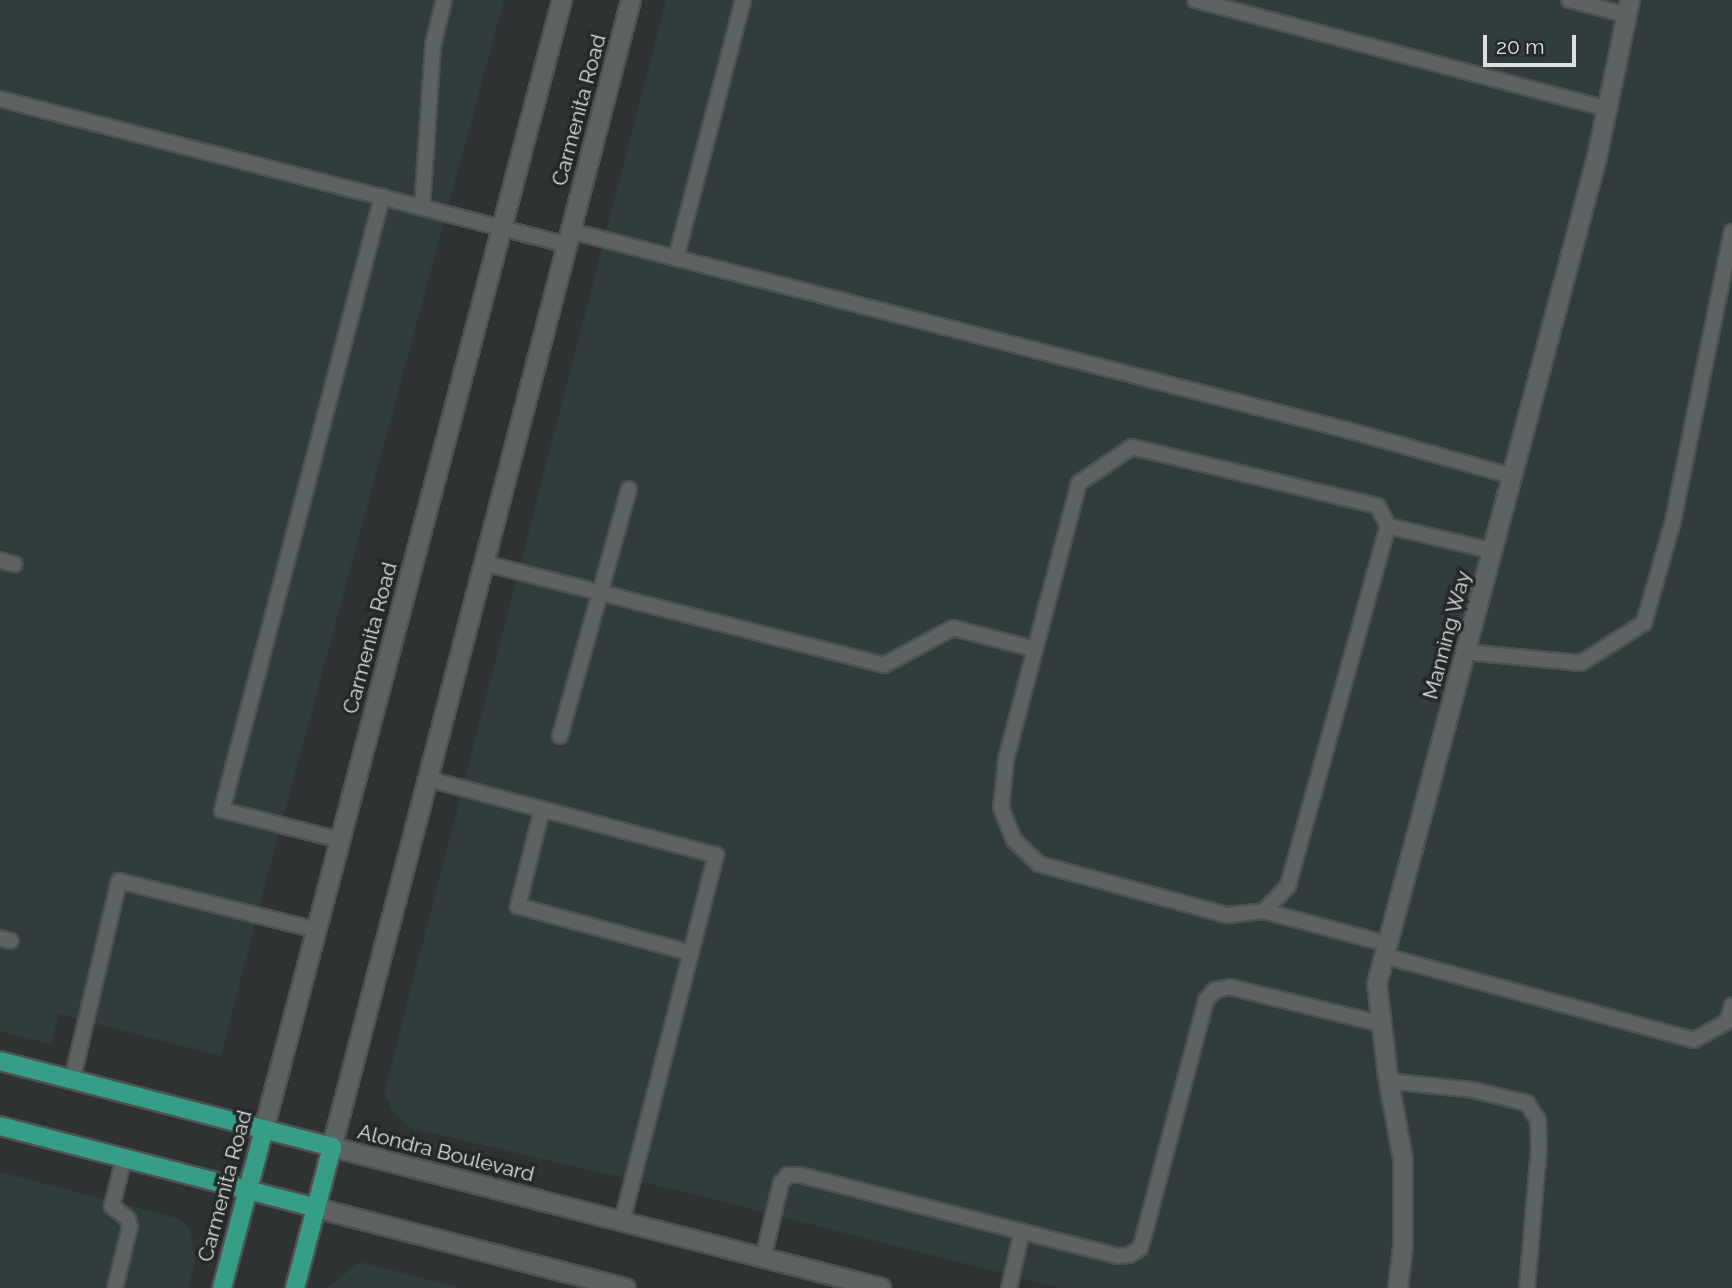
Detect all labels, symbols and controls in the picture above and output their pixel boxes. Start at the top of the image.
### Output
scale bar [1487,21,1580,65]
street label: Carmenita Road [547,31,611,189]
text: 20 m [1496,34,1544,59]
street label: Carmenita Road [338,559,402,717]
street label: Manning Way [1418,568,1476,702]
street label: Carmenita Road [193,1107,257,1265]
street label: Alondra Boulevard [355,1119,537,1187]

